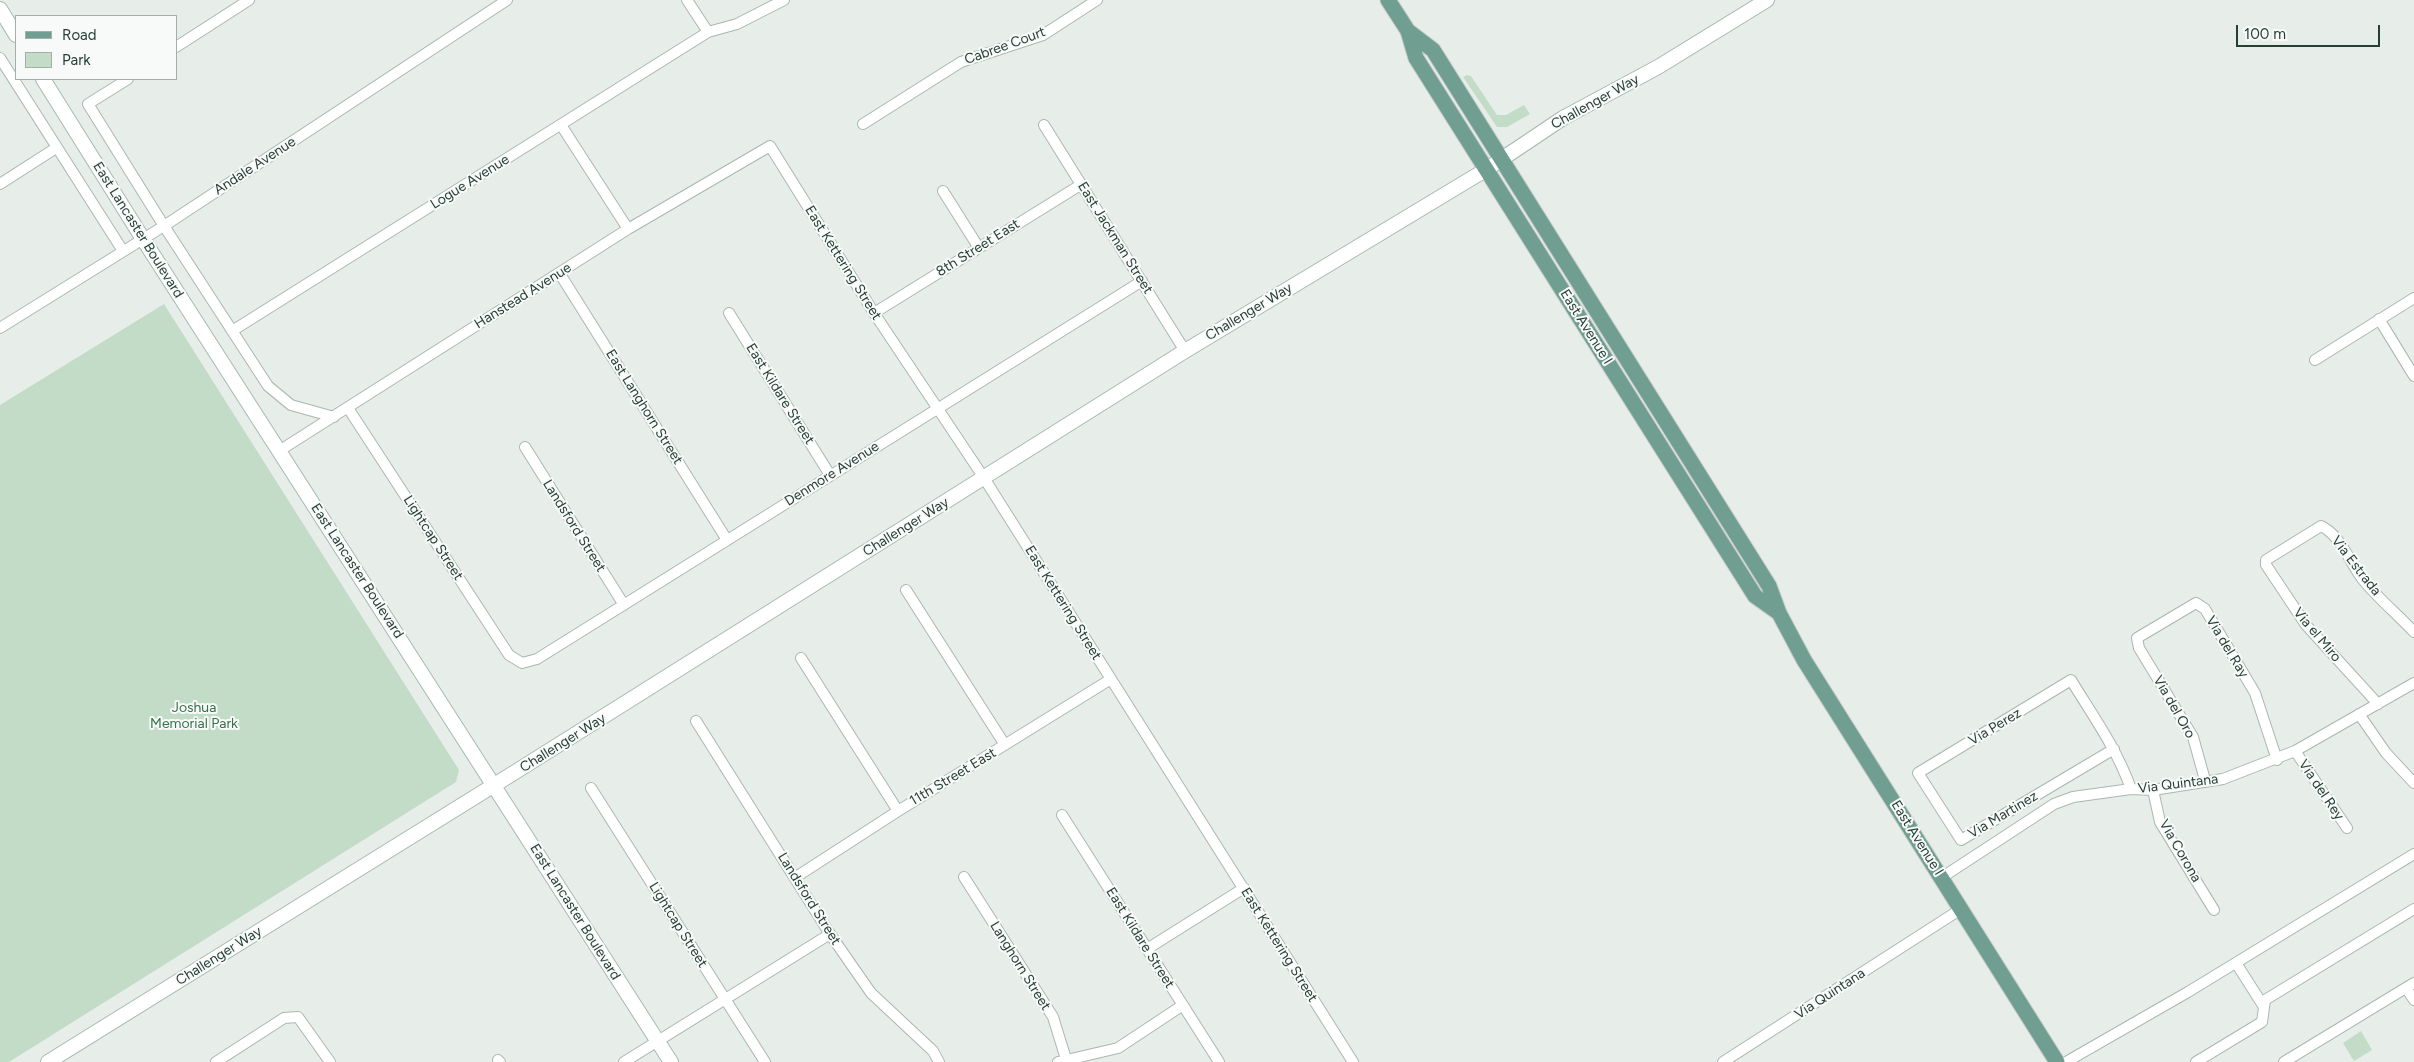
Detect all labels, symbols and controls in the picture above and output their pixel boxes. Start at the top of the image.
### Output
legend [15,15,178,80]
scale bar [2239,15,2383,47]
street label: Cabree Court [962,24,1048,68]
text: 100 m [2244,25,2286,43]
text: Road [62,26,97,44]
text: Park [62,51,91,69]
street label: Challenger Way [1548,71,1642,133]
street label: Andale Avenue [211,133,299,199]
street label: Logue Avenue [427,151,513,213]
street label: East Lancaster Boulevard [89,159,187,301]
street label: East Jackman Street [1074,179,1156,297]
street label: East Kettering Street [801,203,885,323]
street label: 8th Street East [933,216,1023,280]
street label: Hanstead Avenue [471,259,575,333]
street label: Challenger Way [1203,280,1295,344]
street label: East Avenue I [1556,286,1616,368]
street label: East Kildare Street [742,340,818,448]
street label: East Langhorn Street [602,346,686,468]
street label: Denmore Avenue [782,438,882,510]
street label: Landsford Street [539,477,609,575]
street label: Lightcap Street [399,493,467,583]
street label: Challenger Way [860,494,952,560]
street label: East Lancaster Boulevard [307,500,407,642]
street label: Via Estrada [2328,533,2384,599]
street label: East Kettering Street [1021,543,1105,663]
street label: Via el Miro [2289,604,2345,666]
street label: Via del Ray [2202,613,2252,681]
street label: Via del Oro [2149,673,2199,741]
park label: Joshua Memorial Park [150,700,238,732]
street label: Via Perez [1966,705,2024,749]
street label: Challenger Way [517,710,609,776]
street label: 11th Street East [907,745,999,809]
street label: Via del Rey [2295,756,2347,824]
street label: Via Quintana [2137,771,2219,797]
street label: Via Martinez [1965,788,2041,842]
street label: East Avenue I [1887,797,1947,879]
street label: Via Corona [2155,817,2205,885]
street label: East Lancaster Boulevard [526,841,624,983]
street label: Landsford Street [774,850,844,948]
street label: Lightcap Street [645,879,711,971]
street label: East Kildare Street [1102,884,1178,992]
street label: East Kettering Street [1237,885,1321,1005]
street label: Langhorn Street [986,918,1054,1014]
street label: Challenger Way [173,923,265,989]
street label: Via Quintana [1792,965,1868,1023]

